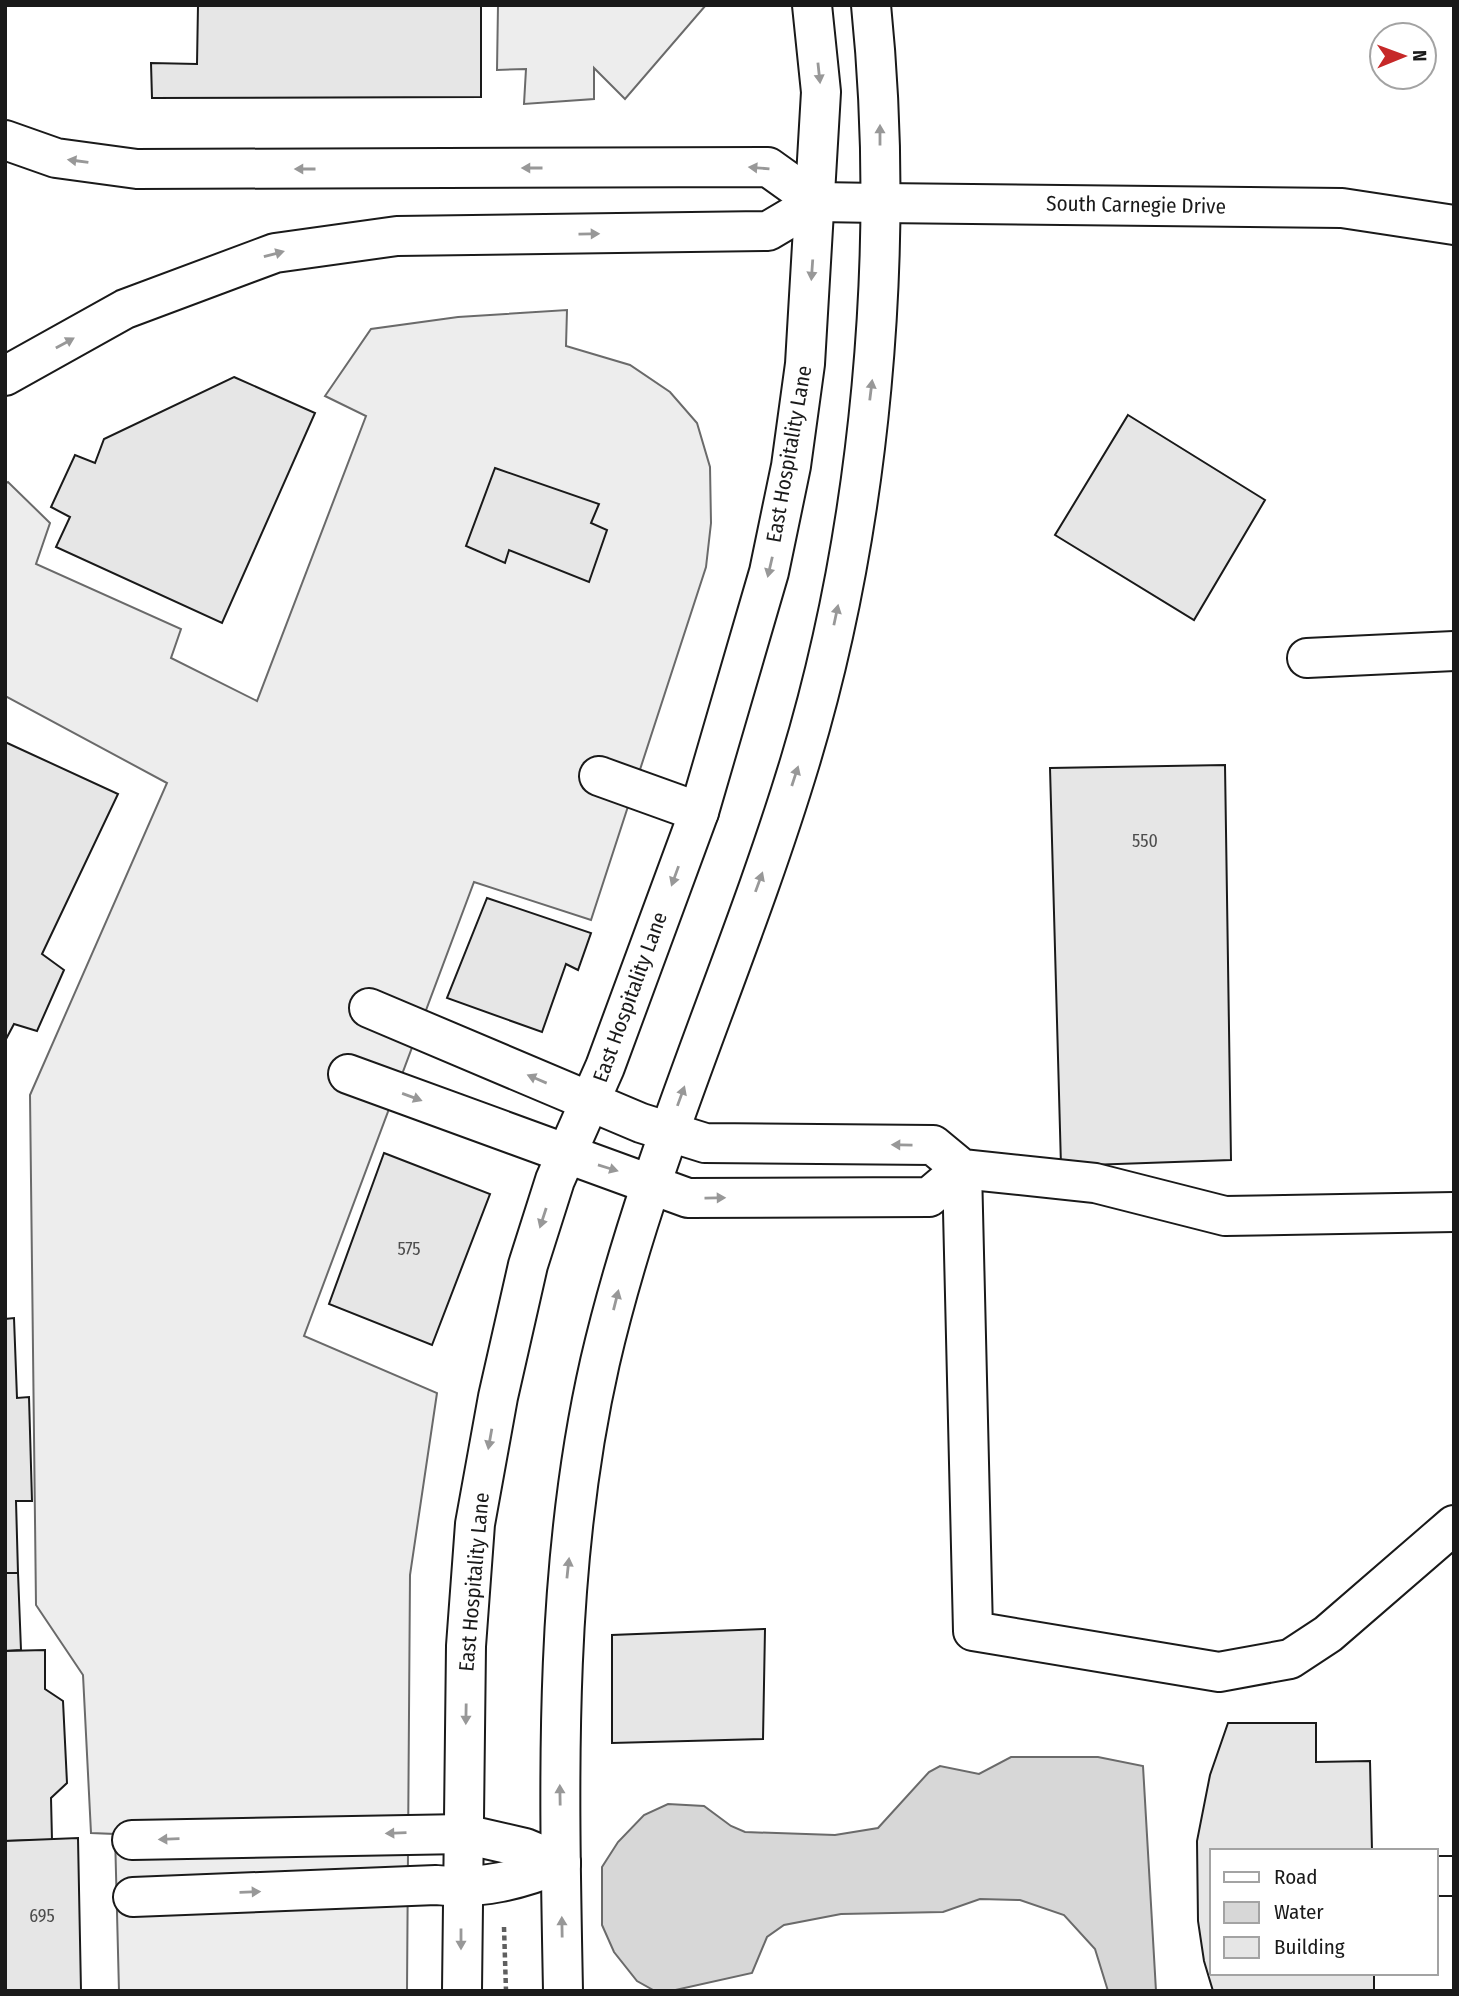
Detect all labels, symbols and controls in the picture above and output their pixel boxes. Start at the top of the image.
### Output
north arrow [1368,21,1438,91]
text: N [1408,50,1431,62]
one-way arrow [814,62,825,84]
one-way arrow [874,123,886,145]
one-way arrow [67,155,89,166]
one-way arrow [748,162,770,173]
one-way arrow [293,163,315,175]
one-way arrow [521,163,543,174]
street label: South Carnegie Drive [1046,190,1226,220]
one-way arrow [578,228,600,240]
one-way arrow [264,249,285,259]
one-way arrow [806,259,817,281]
one-way arrow [55,337,75,348]
street label: East Hospitality Lane [761,363,817,545]
one-way arrow [865,379,876,401]
one-way arrow [764,556,775,578]
one-way arrow [831,604,842,626]
one-way arrow [791,765,801,786]
house number: 550 [1132,830,1158,852]
one-way arrow [669,866,680,887]
one-way arrow [754,871,765,892]
street label: East Hospitality Lane [587,908,673,1086]
one-way arrow [526,1073,547,1084]
one-way arrow [676,1085,687,1106]
one-way arrow [401,1092,422,1103]
one-way arrow [890,1139,912,1151]
one-way arrow [598,1163,619,1173]
one-way arrow [704,1192,726,1203]
one-way arrow [538,1207,548,1228]
house number: 575 [397,1238,421,1260]
one-way arrow [610,1289,621,1311]
one-way arrow [484,1428,495,1450]
street label: East Hospitality Lane [453,1492,495,1672]
one-way arrow [563,1557,574,1579]
one-way arrow [460,1703,472,1725]
one-way arrow [554,1784,566,1806]
one-way arrow [385,1828,407,1839]
one-way arrow [158,1834,180,1845]
legend [1210,1849,1438,1975]
text: Road [1274,1864,1318,1890]
one-way arrow [239,1887,261,1898]
text: Water [1274,1899,1324,1925]
house number: 695 [29,1905,55,1927]
one-way arrow [556,1916,568,1938]
one-way arrow [455,1929,467,1951]
text: Building [1274,1934,1345,1960]

